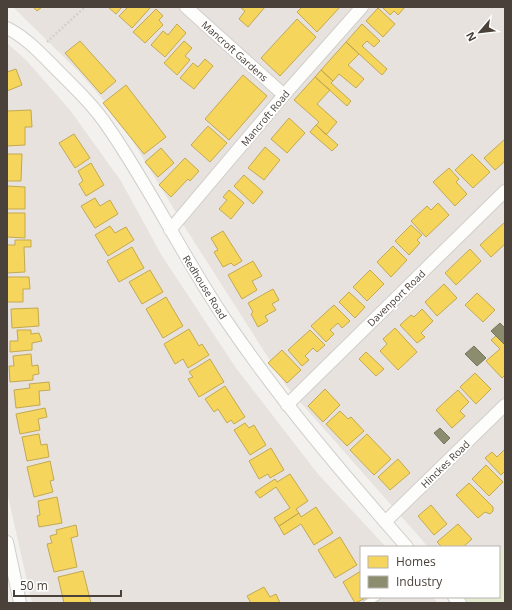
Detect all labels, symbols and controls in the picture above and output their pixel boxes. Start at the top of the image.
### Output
north arrow [460,12,500,52]
street label: Mancroft Gardens [199,17,271,85]
text: N [462,29,479,44]
street label: Mancroft Road [237,87,293,149]
street label: Redhouse Road [180,252,230,322]
street label: Davenport Road [364,267,428,329]
street label: Hinckes Road [418,437,472,491]
legend [360,546,500,598]
text: Homes [396,553,436,570]
scale bar [14,572,121,598]
text: Industry [396,573,443,590]
text: 50 m [20,577,48,594]

